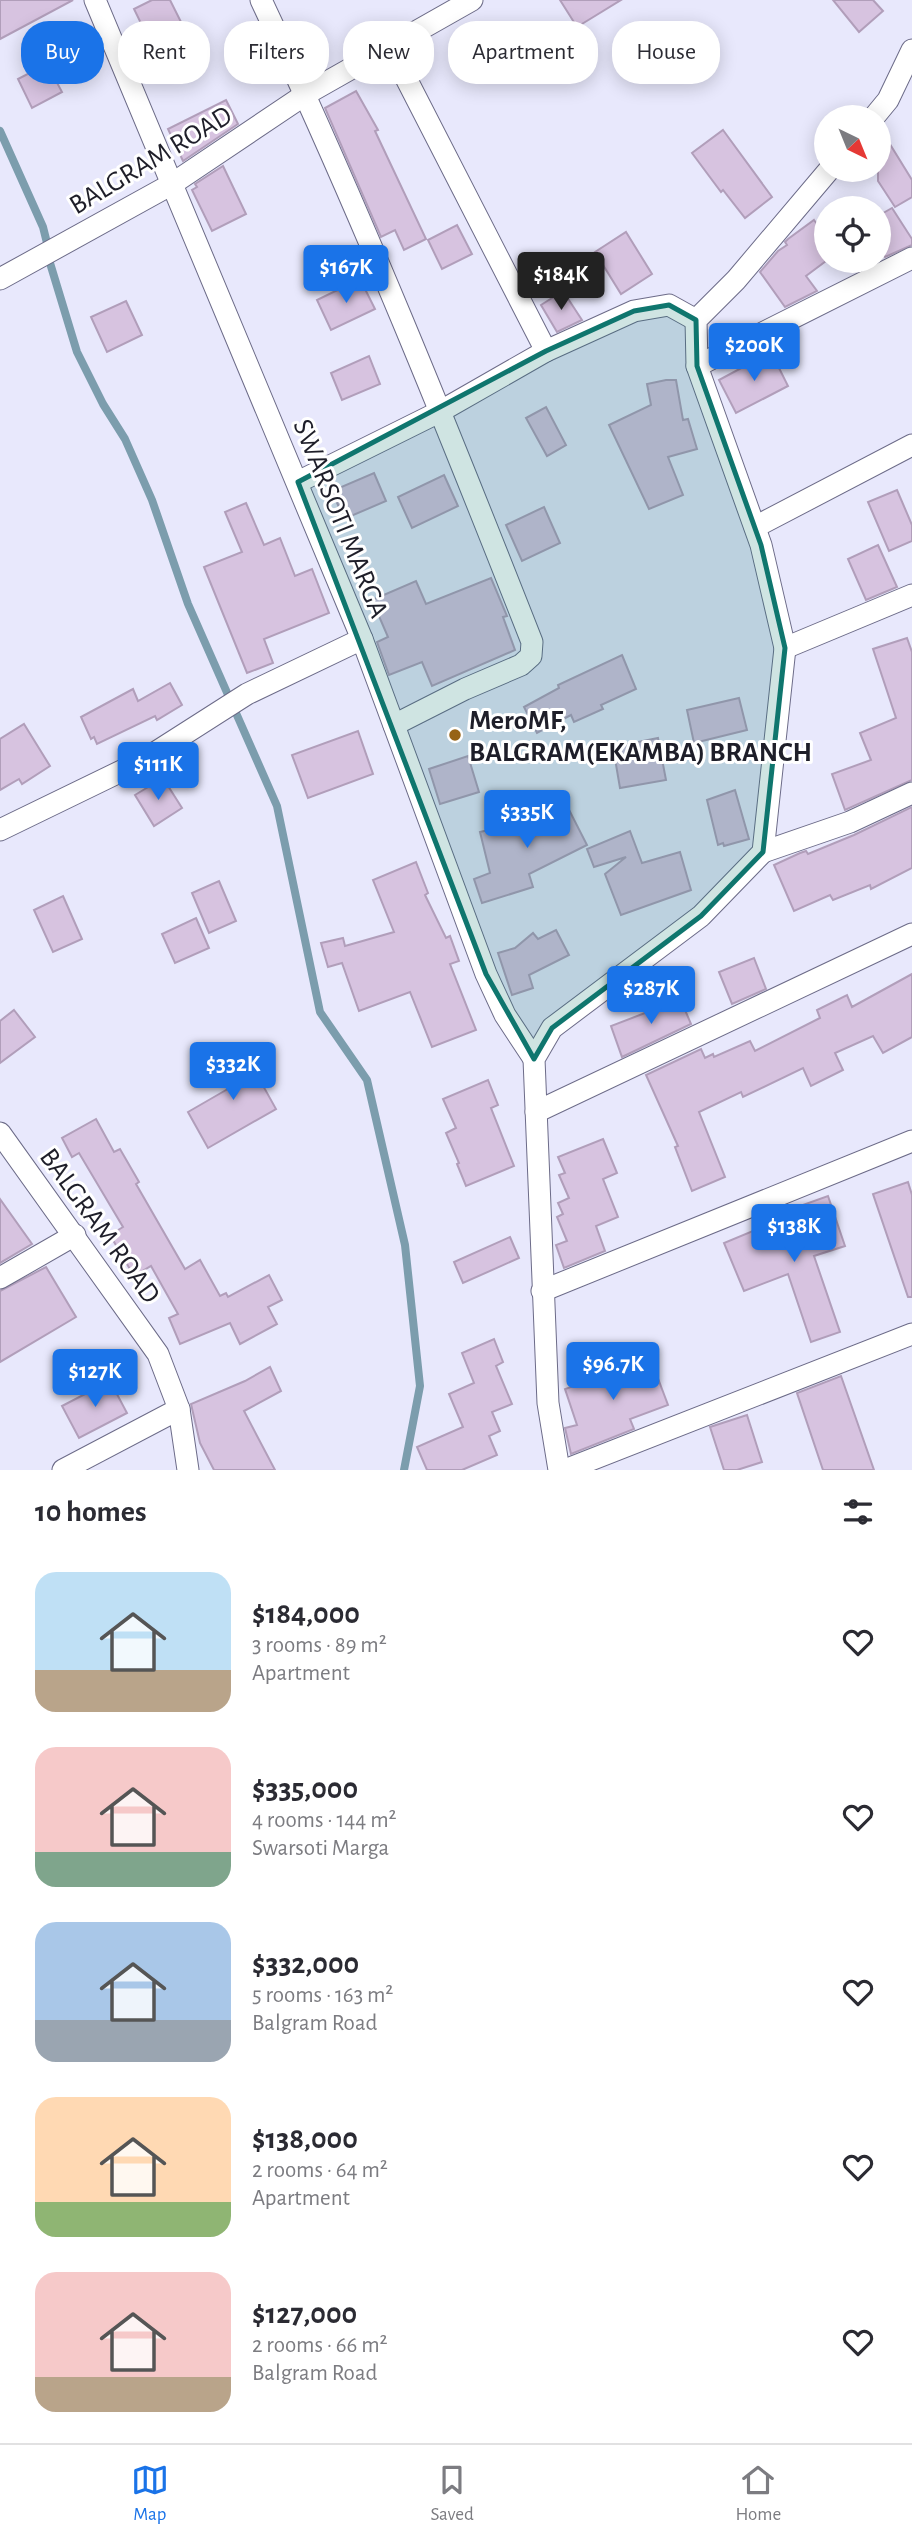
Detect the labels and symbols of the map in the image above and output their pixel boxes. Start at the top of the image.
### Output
street label: BALGRAM ROAD [65,101,237,220]
north arrow [814,105,891,182]
pin: $167K [297,246,395,305]
pin: $184K [512,252,610,312]
pin: $200K [705,324,803,383]
street label: SWARSOTI MARGA [288,415,393,622]
place label: MeroMF, BALGRAM(EKAMBA) BRANCH [469,707,812,767]
marker: MeroMF, BALGRAM(EKAMBA) BRANCH [447,727,463,743]
pin: $111K [109,742,207,802]
pin: $335K [478,790,576,850]
pin: $287K [602,967,700,1026]
pin: $332K [184,1042,282,1102]
street label: BALGRAM ROAD [34,1143,165,1309]
pin: $138K [745,1204,843,1264]
pin: $96.7K [556,1342,670,1402]
pin: $127K [46,1350,144,1409]

